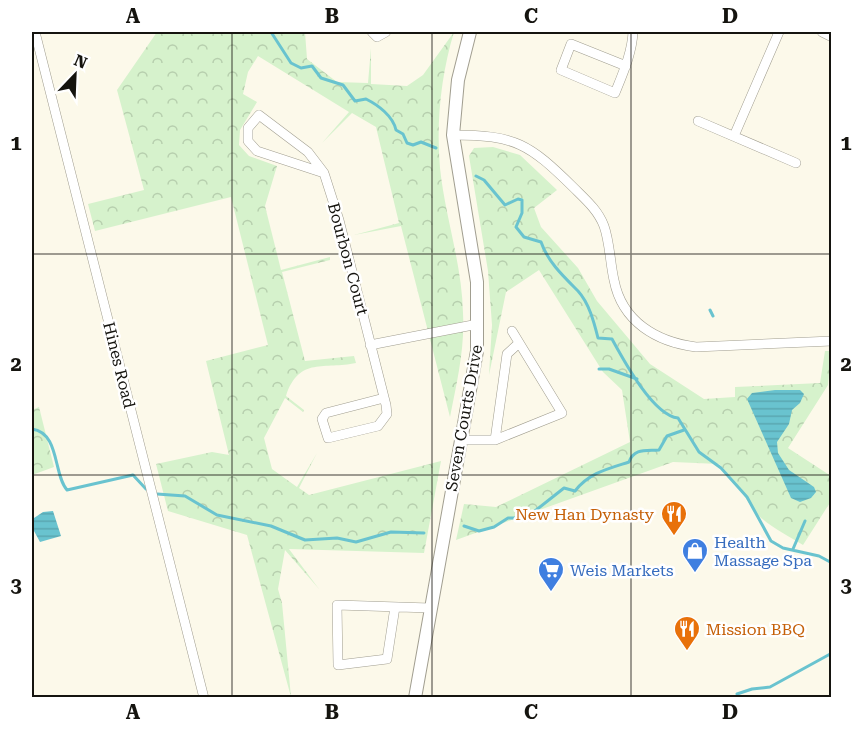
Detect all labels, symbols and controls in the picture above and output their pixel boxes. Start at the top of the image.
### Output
text: A [126,4,141,28]
text: B [325,4,339,28]
text: C [524,4,538,28]
text: D [722,4,738,28]
north arrow [45,45,105,105]
text: N [71,50,90,73]
text: 1 [10,131,22,155]
text: 1 [840,131,852,155]
street label: Bourbon Court [324,201,372,317]
street label: Hines Road [99,320,139,410]
street label: Seven Courts Drive [442,343,486,493]
text: 2 [10,352,22,376]
text: 2 [840,352,852,376]
restaurant icon: New Han Dynasty [659,499,689,537]
place label: New Han Dynasty [515,505,655,524]
place label: Health Massage Spa [714,533,812,570]
shop icon: Health Massage Spa [680,536,710,574]
supermarket icon: Weis Markets [536,555,566,593]
place label: Weis Markets [570,561,674,580]
text: 3 [10,573,22,597]
text: 3 [840,573,852,597]
restaurant icon: Mission BBQ [672,614,702,652]
place label: Mission BBQ [706,620,805,639]
text: A [126,700,141,724]
text: B [325,700,339,724]
text: C [524,700,538,724]
text: D [722,700,738,724]

